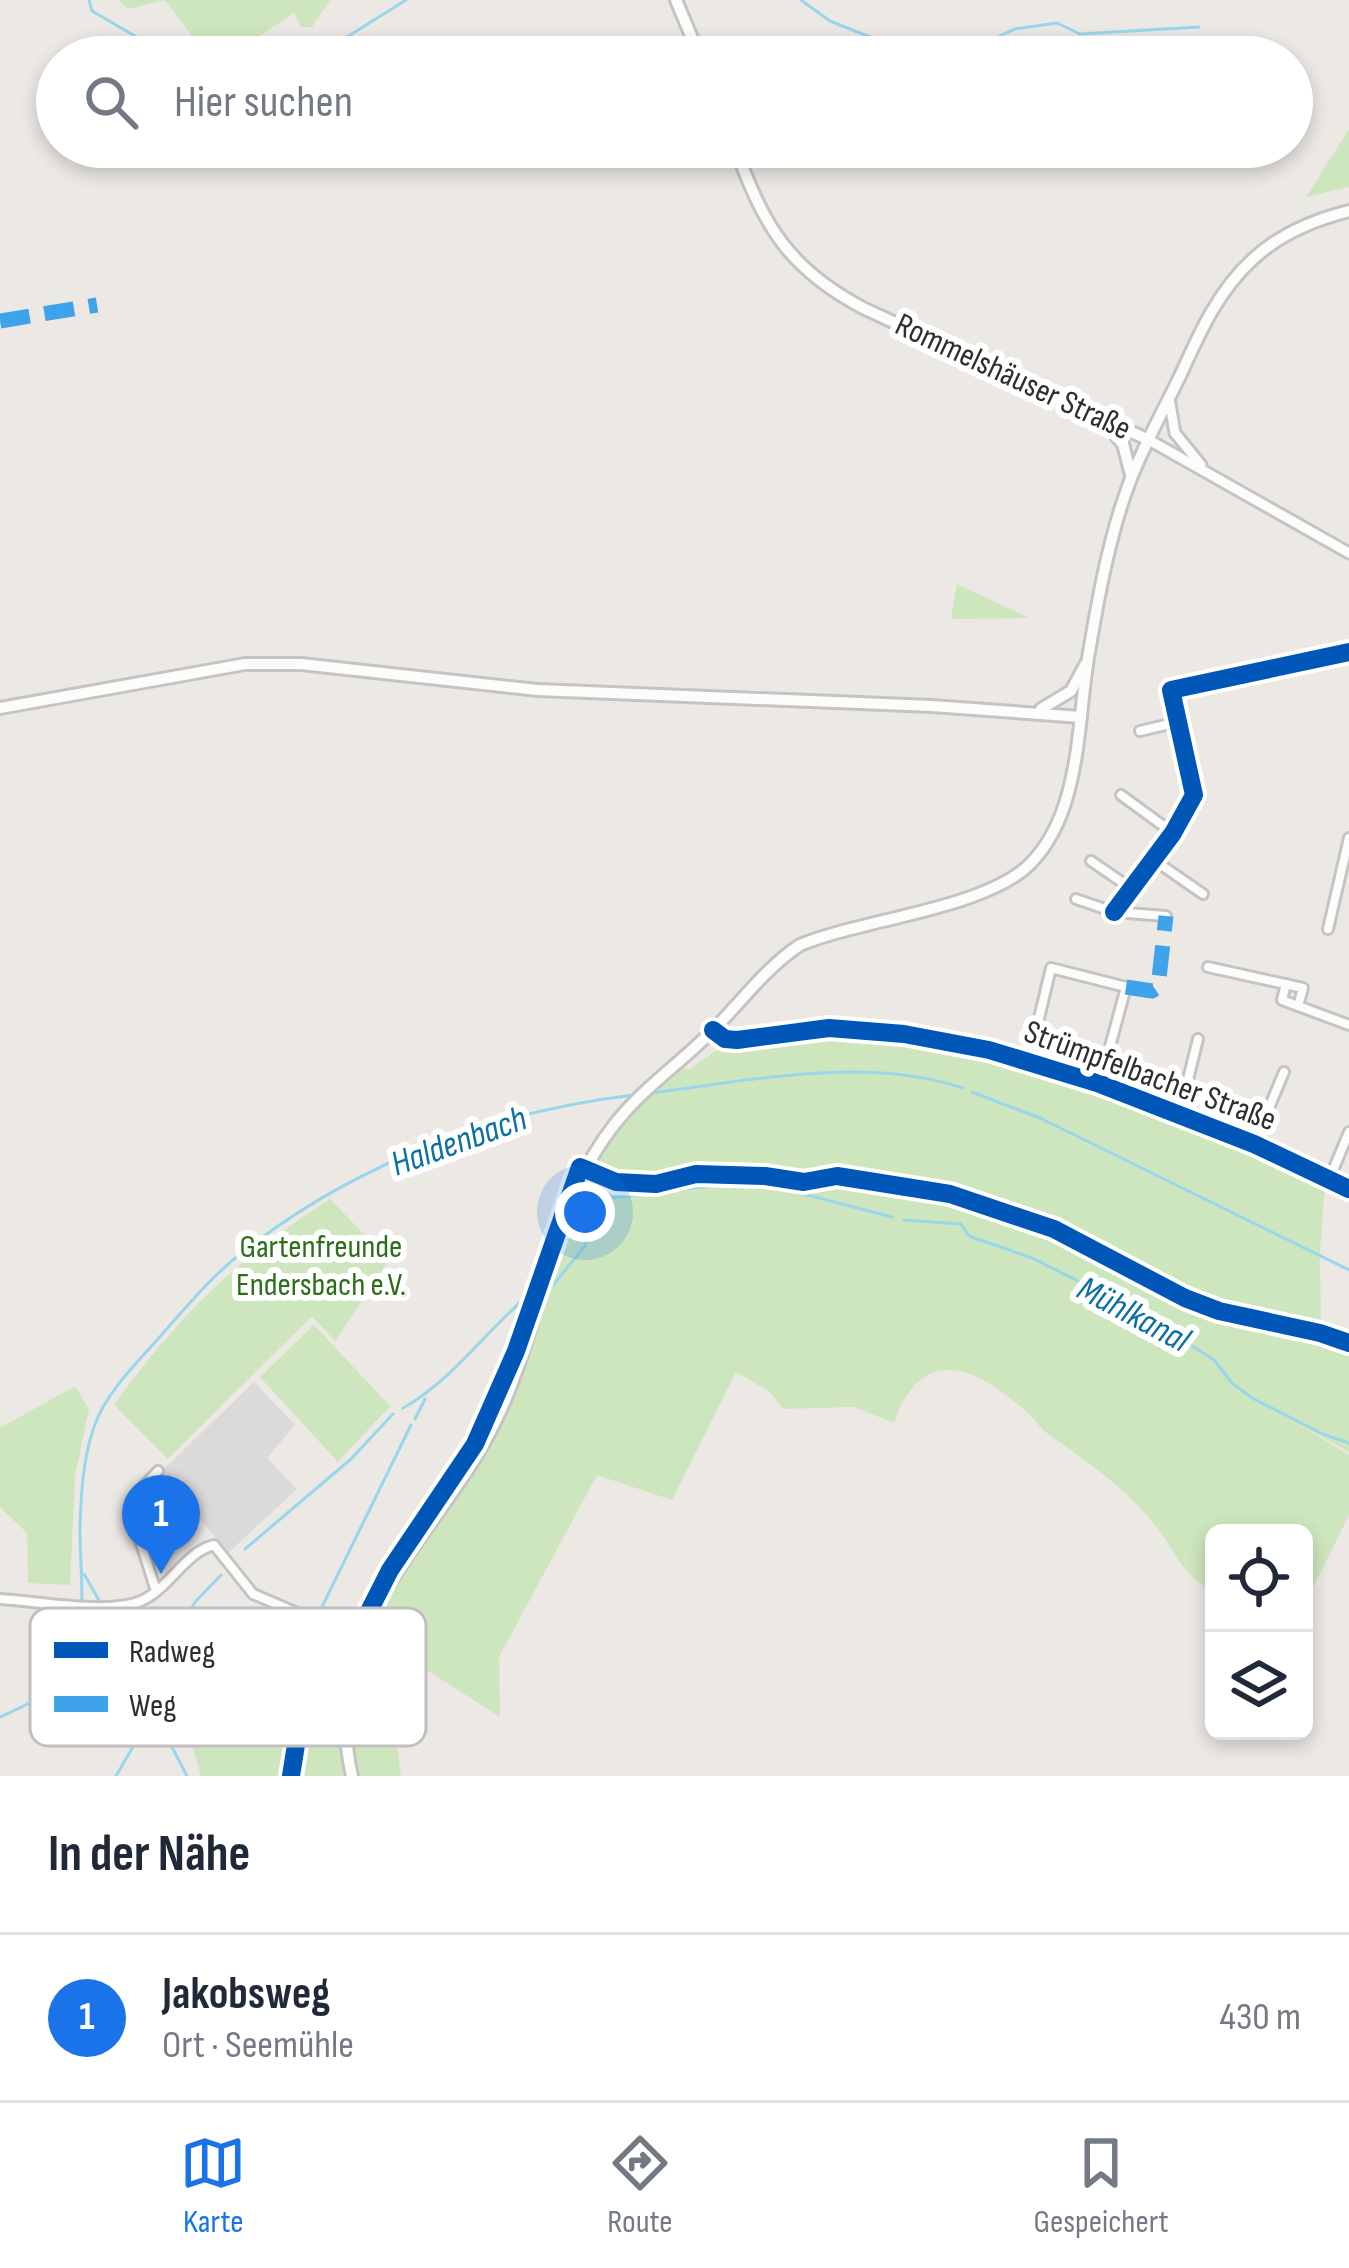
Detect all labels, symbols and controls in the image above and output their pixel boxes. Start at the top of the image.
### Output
search box [36,36,1313,168]
icon: search [78,69,144,135]
text: Hier suchen [174,75,353,130]
street label: Rommelshäuser Straße [889,305,1137,449]
street label: Strümpfelbacher Straße [1019,1012,1281,1140]
water label: Haldenbach [385,1098,533,1186]
your location [555,1182,615,1242]
park label: Gartenfreunde Endersbach e.V. [236,1227,406,1305]
water label: Mühlkanal [1070,1268,1198,1363]
pin: 1 [122,1475,200,1574]
map controls [1205,1524,1313,1740]
button: locate [1205,1524,1313,1632]
legend [30,1608,426,1746]
text: Radweg [129,1632,215,1672]
button: layers [1205,1632,1313,1740]
text: Weg [129,1686,176,1726]
text: In der Nähe [48,1824,250,1885]
text: Jakobsweg [162,1967,330,2022]
text: 1 [79,1994,95,2041]
text: 430 m [1220,1994,1301,2041]
text: Ort · Seemühle [162,2022,354,2069]
tab: Karte [180,2130,246,2242]
tab: Route [607,2130,673,2242]
tab: Gespeichert [1033,2130,1169,2242]

